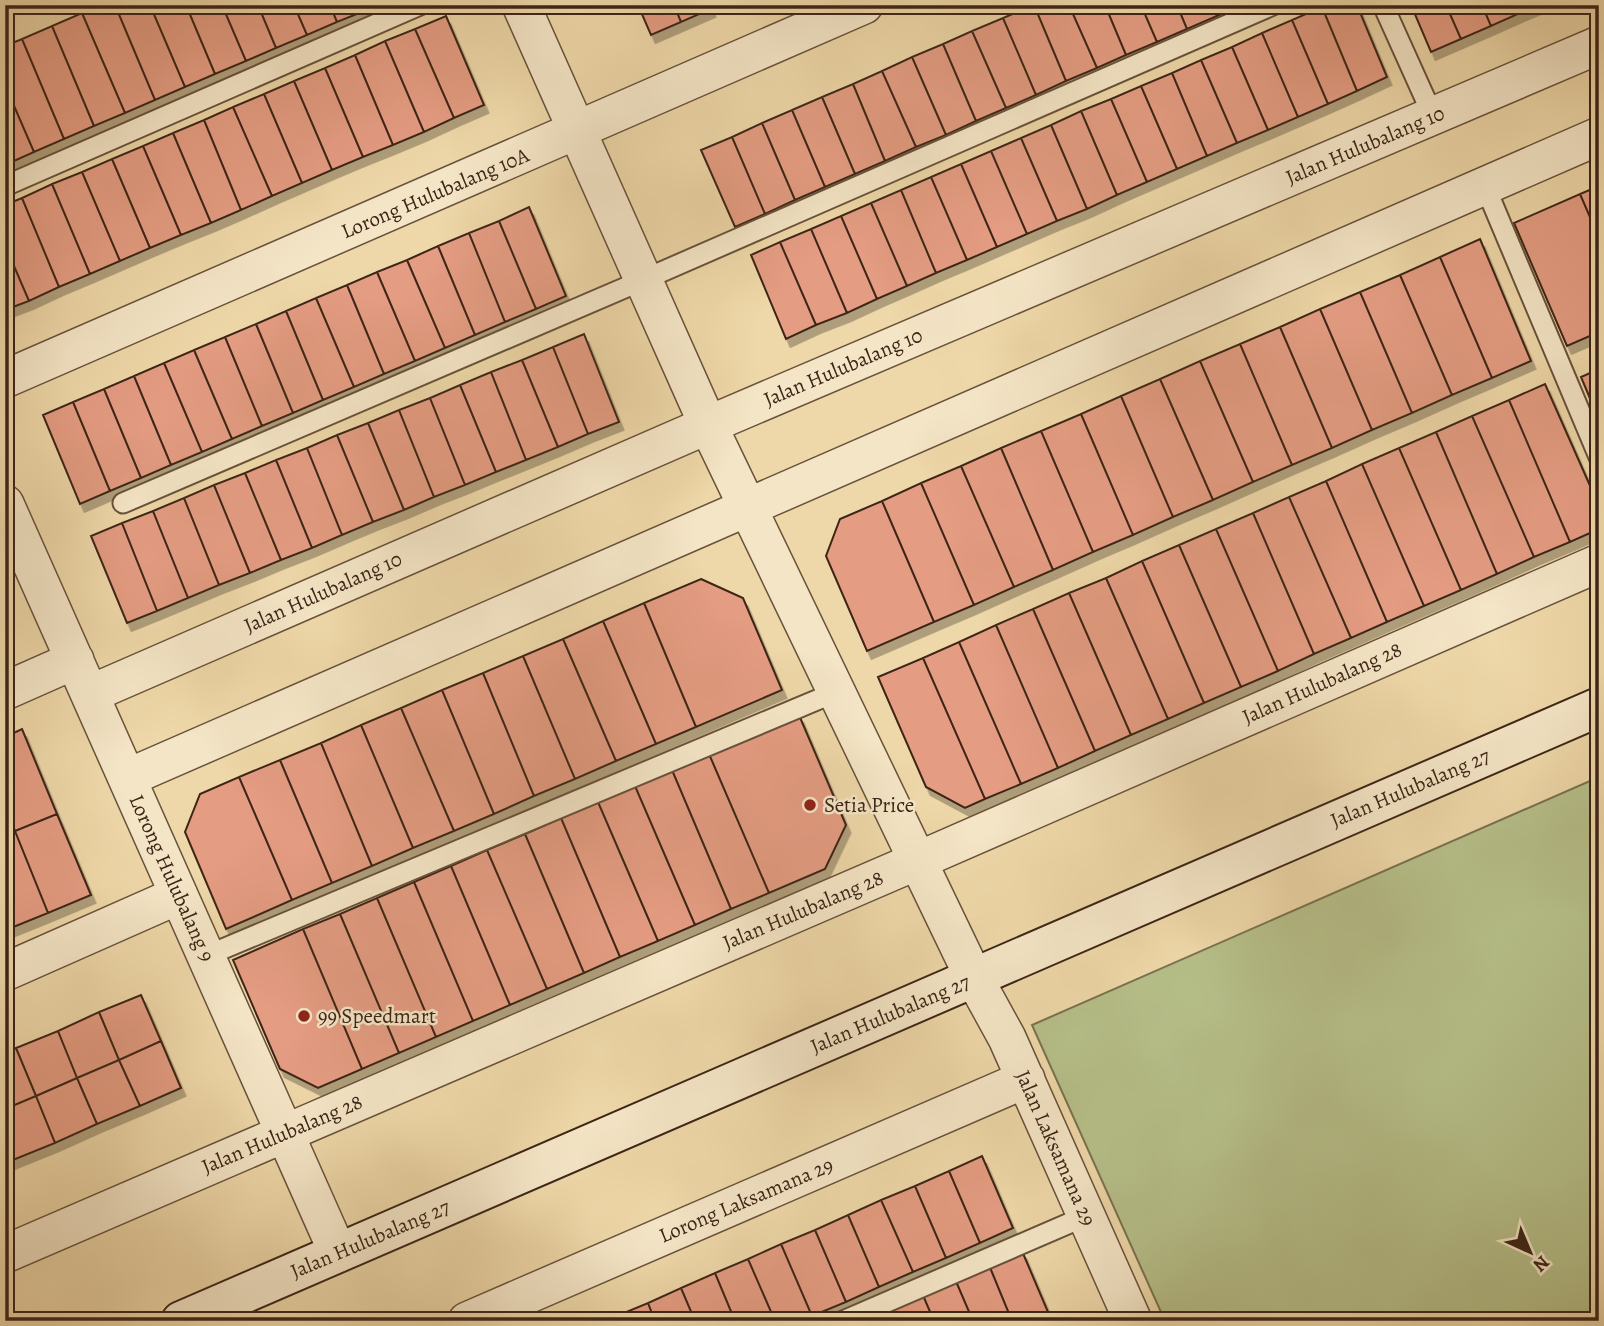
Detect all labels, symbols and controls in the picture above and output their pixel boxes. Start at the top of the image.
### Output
street label: Jalan Hulubalang 10 [1281,99,1449,191]
street label: Lorong Hulubalang 10A [337,140,534,245]
street label: Jalan Hulubalang 10 [759,321,927,413]
street label: Jalan Hulubalang 10 [240,545,406,639]
street label: Jalan Hulubalang 28 [1238,635,1406,731]
street label: Jalan Hulubalang 27 [1326,742,1494,834]
street label: Lorong Hulubalang 9 [123,790,221,966]
place label: Setia Price [824,791,914,819]
marker: Setia Price [802,797,818,813]
street label: Jalan Hulubalang 28 [718,864,888,956]
street label: Jalan Hulubalang 27 [806,968,974,1060]
place label: 99 Speedmart [318,1002,436,1030]
marker: 99 Speedmart [296,1008,312,1024]
street label: Jalan Laksamana 29 [1009,1066,1103,1230]
street label: Jalan Hulubalang 28 [197,1088,367,1180]
street label: Lorong Laksamana 29 [654,1151,838,1249]
street label: Jalan Hulubalang 27 [286,1193,454,1285]
north arrow [1496,1218,1566,1288]
text: N [1527,1249,1555,1278]

